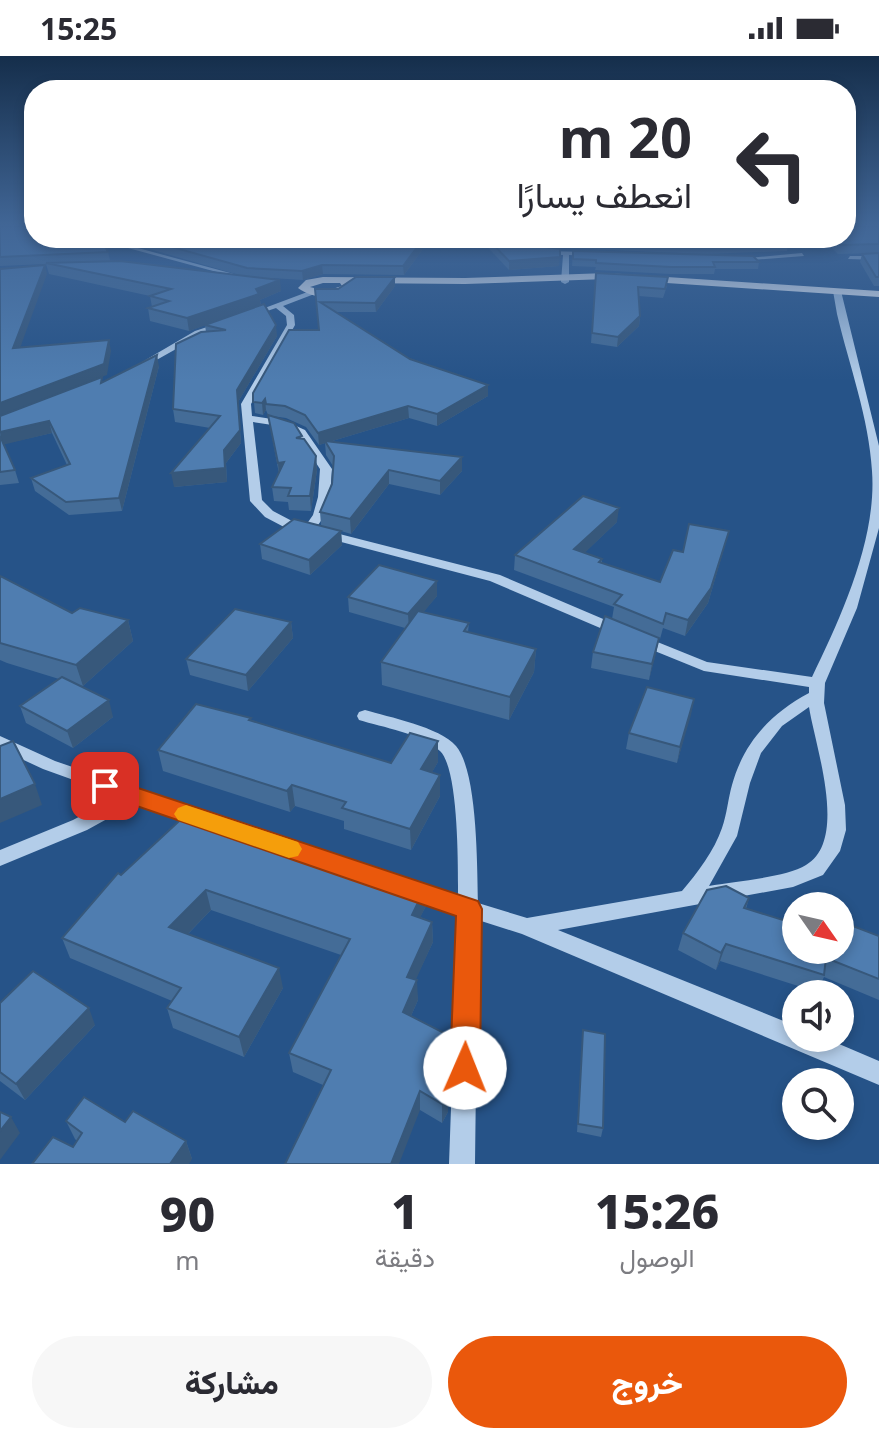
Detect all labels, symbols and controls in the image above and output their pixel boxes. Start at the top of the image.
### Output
text: 15:25 [40,8,117,49]
text: 20 m [559,98,692,174]
icon: left [720,112,824,216]
text: انعطف يسارًا [516,170,692,219]
pin [71,752,139,820]
icon: arrive [83,764,127,808]
north arrow [782,892,854,964]
map controls [782,892,854,1140]
button: sound [782,980,854,1052]
position arrow [423,1026,507,1110]
button: search [782,1068,854,1140]
text: 1 [391,1178,419,1243]
text: 15:26 [595,1178,719,1243]
text: 90 [160,1181,215,1246]
text: دقيقة [375,1239,435,1275]
text: الوصول [620,1239,695,1275]
text: m [175,1242,200,1278]
button: مشاركة [32,1336,432,1428]
button: خروج [448,1336,847,1428]

